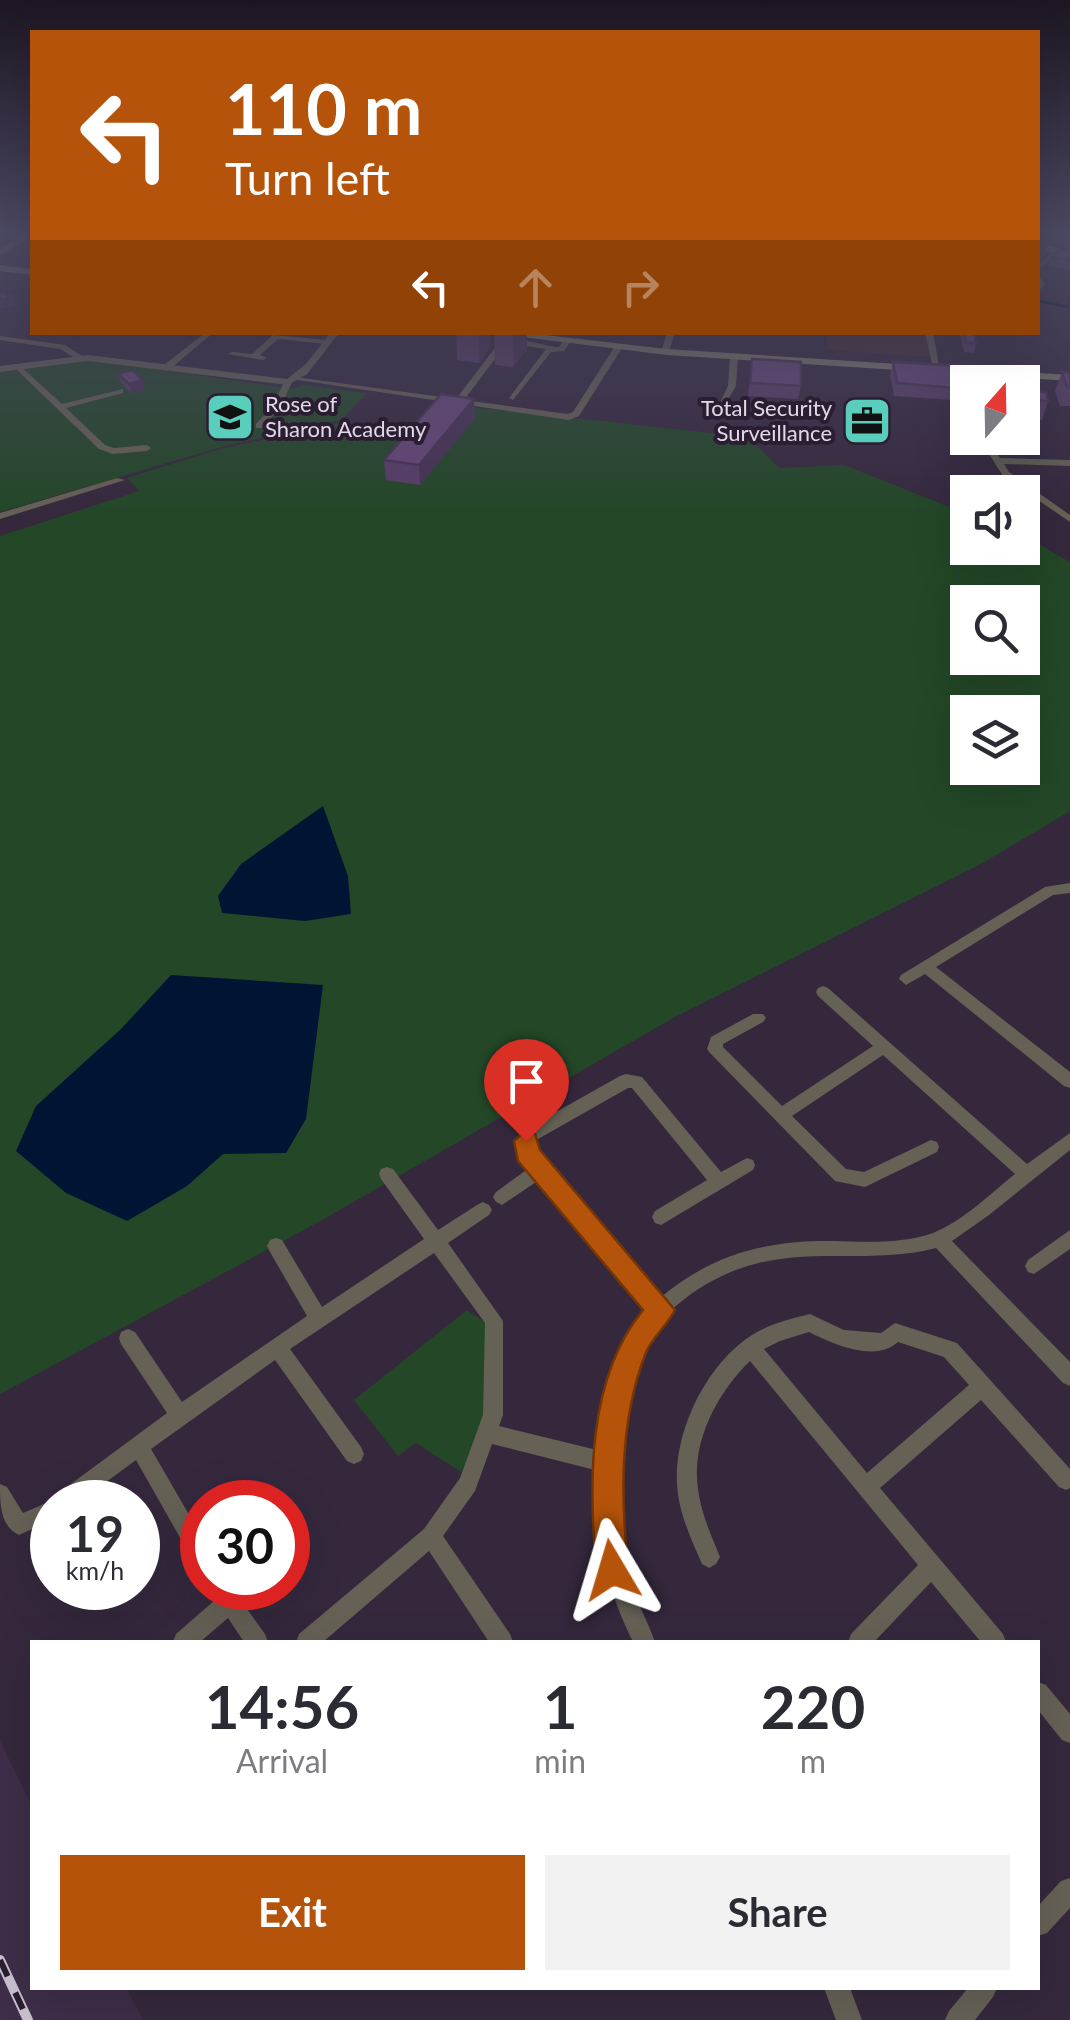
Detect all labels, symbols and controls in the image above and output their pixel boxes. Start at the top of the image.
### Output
text: 110 m [225,66,422,150]
icon: left [60,70,190,200]
text: Turn left [225,151,390,205]
icon: left [403,260,458,315]
icon: ahead [508,260,563,315]
icon: right [613,260,668,315]
north arrow [950,365,1040,455]
map controls [950,365,1040,785]
place label: Rose of Sharon Academy [265,390,427,442]
school or university icon: Rose of Sharon Academy [204,391,256,443]
place label: Total Security Surveillance [701,394,833,446]
office icon: Total Security Surveillance [841,395,893,447]
button: sound [950,475,1040,565]
button: search [950,585,1040,675]
button: layers [950,695,1040,785]
pin [484,1039,569,1142]
icon: arrive [499,1054,554,1109]
speed limit sign: 30 [180,1480,310,1610]
text: 19 [66,1503,124,1563]
position arrow [560,1518,664,1622]
text: km/h [66,1555,124,1585]
text: 14:56 [205,1670,359,1742]
text: 1 [543,1670,578,1742]
text: 220 [761,1670,865,1742]
text: Arrival [236,1741,328,1780]
text: min [534,1741,586,1780]
text: m [800,1741,826,1780]
button: Exit [60,1855,525,1970]
button: Share [545,1855,1010,1970]

